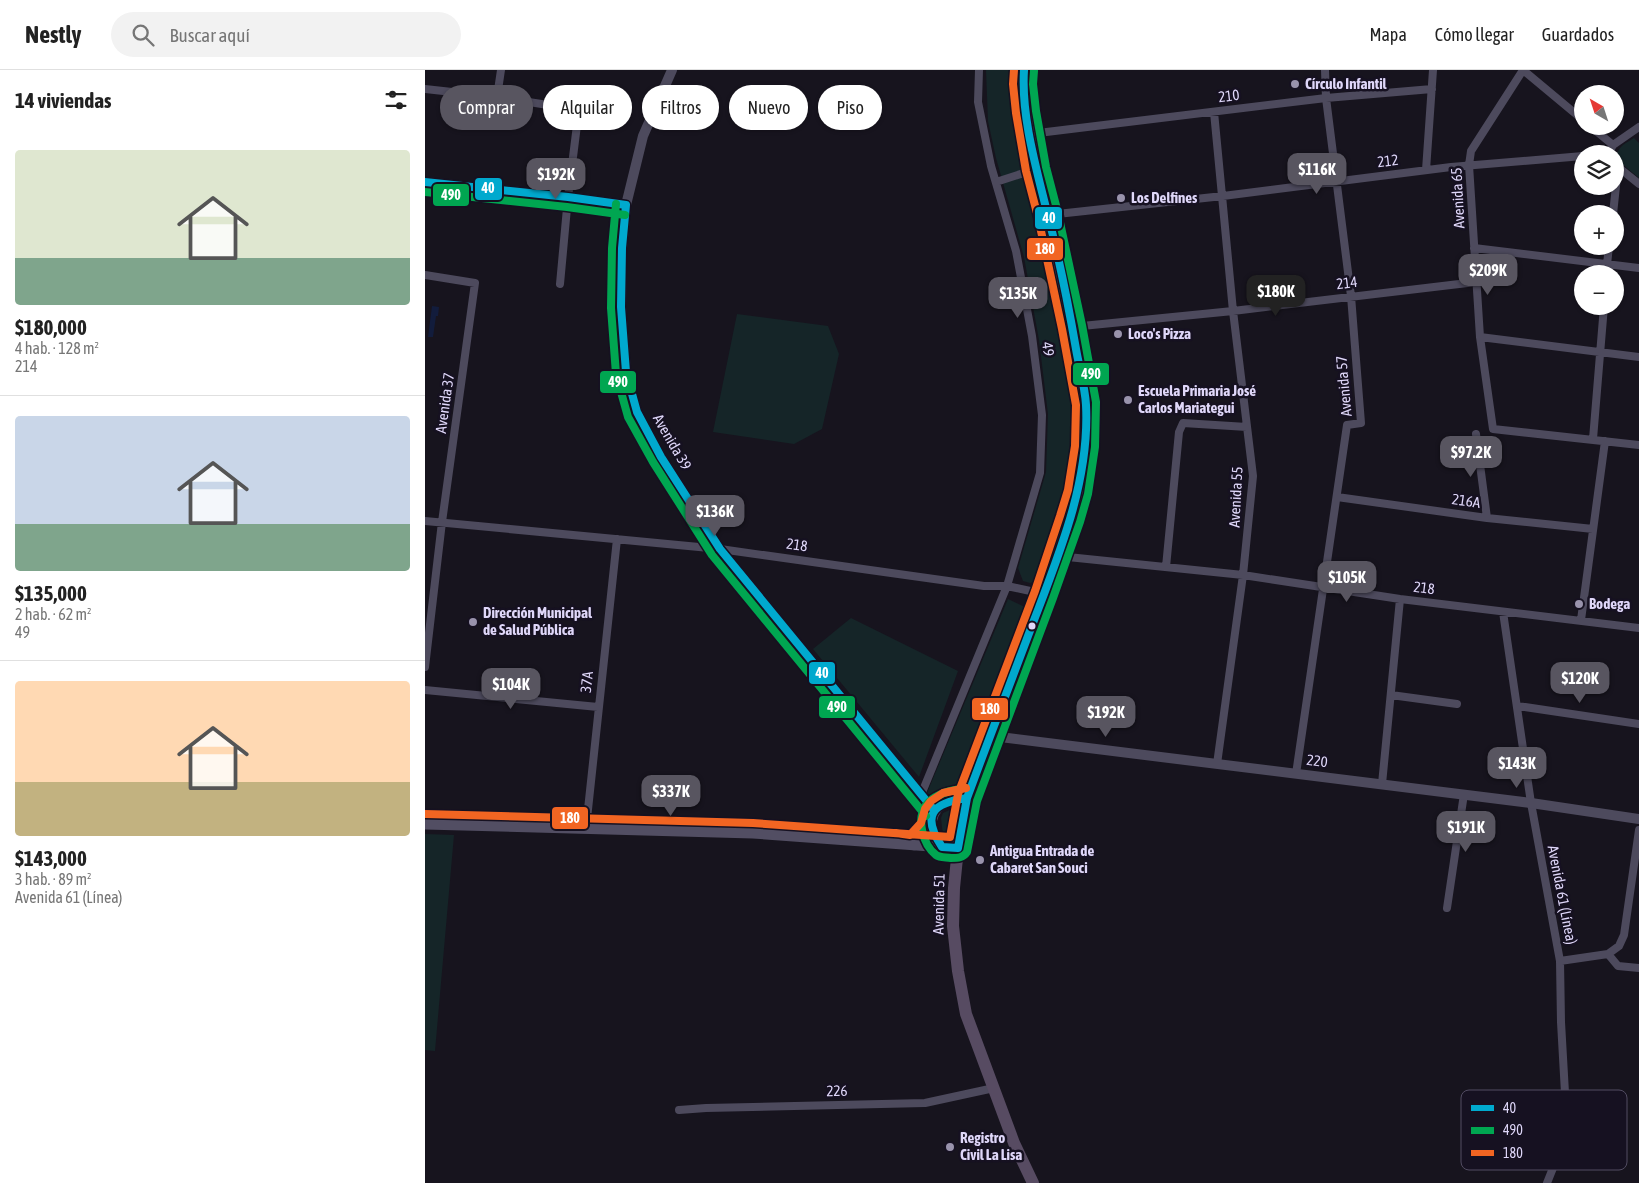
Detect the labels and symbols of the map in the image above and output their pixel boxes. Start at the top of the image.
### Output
place label: Círculo Infantil [1305,75,1388,92]
marker: Círculo Infantil [1289,78,1301,90]
north arrow [1574,85,1624,135]
street label: 210 [1217,86,1240,105]
street label: 212 [1376,151,1399,170]
pin: $116K [1282,152,1352,195]
pin: $192K [521,158,591,200]
street label: Avenida 65 [1447,167,1468,229]
line badge: 40 [474,177,503,201]
text: 40 [480,180,495,196]
line badge: 490 [432,183,470,207]
text: 490 [440,187,461,203]
place label: Los Delfines [1131,189,1198,206]
marker: Los Delfines [1115,192,1127,204]
line badge: 40 [1034,206,1063,230]
text: 40 [1041,210,1056,226]
line badge: 180 [1026,237,1064,261]
text: 180 [1035,241,1055,257]
pin: $209K [1453,254,1523,296]
street label: 214 [1335,273,1358,292]
pin: $180K [1241,274,1311,317]
pin: $135K [983,276,1053,319]
place label: Loco's Pizza [1128,325,1191,342]
marker: Loco's Pizza [1112,328,1124,340]
street label: 49 [1039,341,1058,357]
street label: Avenida 57 [1332,355,1355,417]
line badge: 490 [1072,362,1110,386]
text: 490 [1080,366,1101,382]
line badge: 490 [599,370,637,394]
street label: Avenida 37 [432,371,457,434]
text: 490 [607,374,628,390]
place label: Escuela Primaria José Carlos Mariategui [1138,382,1256,416]
marker: Escuela Primaria José Carlos Mariategui [1122,394,1134,406]
street label: Avenida 39 [650,411,695,472]
pin: $97.2K [1430,436,1512,478]
street label: Avenida 55 [1225,466,1246,528]
street label: 216A [1451,490,1482,511]
pin: $136K [680,494,750,537]
street label: 218 [785,535,809,554]
pin: $105K [1312,560,1382,603]
street label: 218 [1413,578,1436,597]
place label: Bodega [1589,595,1630,612]
marker: Bodega [1573,598,1585,610]
place label: Dirección Municipal de Salud Pública [483,604,593,638]
marker: Dirección Municipal de Salud Pública [467,616,479,628]
unlabelled marker [1027,621,1037,631]
line badge: 40 [808,661,836,685]
pin: $120K [1545,662,1615,704]
text: 40 [814,665,829,681]
pin: $104K [476,668,546,710]
street label: 37A [577,670,596,694]
line badge: 490 [818,695,856,719]
pin: $192K [1071,696,1141,738]
line badge: 180 [971,697,1009,721]
text: 490 [826,699,847,715]
text: 180 [980,701,1000,717]
pin: $143K [1482,746,1552,789]
street label: 220 [1306,751,1329,770]
pin: $337K [636,774,706,817]
line badge: 180 [551,806,589,830]
text: 180 [560,810,580,826]
pin: $191K [1431,810,1501,853]
place label: Antigua Entrada de Cabaret San Souci [989,842,1094,876]
street label: Avenida 61 (Línea) [1545,844,1580,946]
marker: Antigua Entrada de Cabaret San Souci [974,854,986,866]
street label: Avenida 51 [929,873,948,935]
street label: 226 [826,1082,848,1099]
legend [1461,1090,1627,1170]
text: 40 [1503,1100,1517,1116]
text: 490 [1503,1122,1523,1138]
place label: Registro Civil La Lisa [960,1129,1022,1163]
marker: Registro Civil La Lisa [944,1141,956,1153]
text: 180 [1503,1145,1523,1161]

